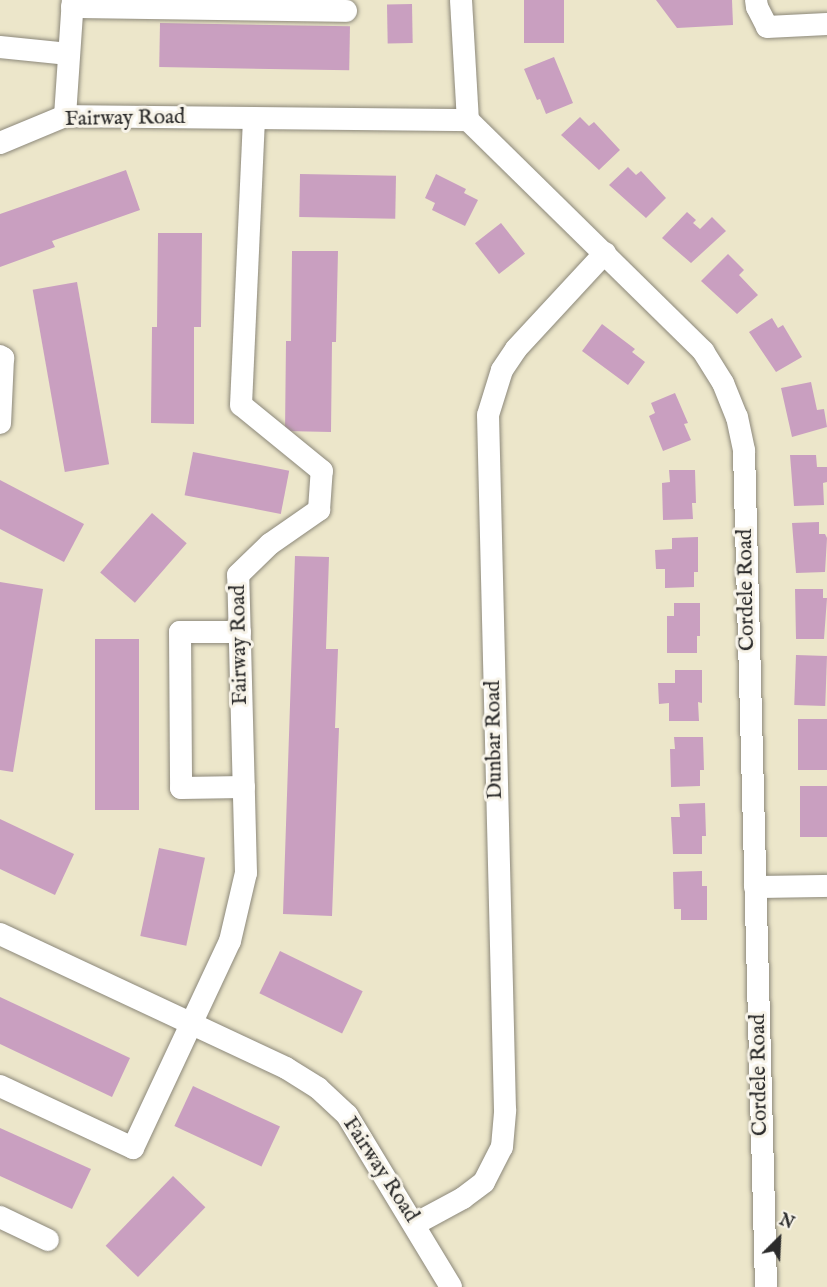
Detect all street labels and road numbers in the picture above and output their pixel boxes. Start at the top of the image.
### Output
street label: Fairway Road [65,105,185,133]
street label: Cordele Road [733,529,761,651]
street label: Fairway Road [226,585,254,705]
street label: Dunbar Road [481,680,509,800]
street label: Cordele Road [746,1014,774,1136]
street label: Fairway Road [337,1113,423,1227]

